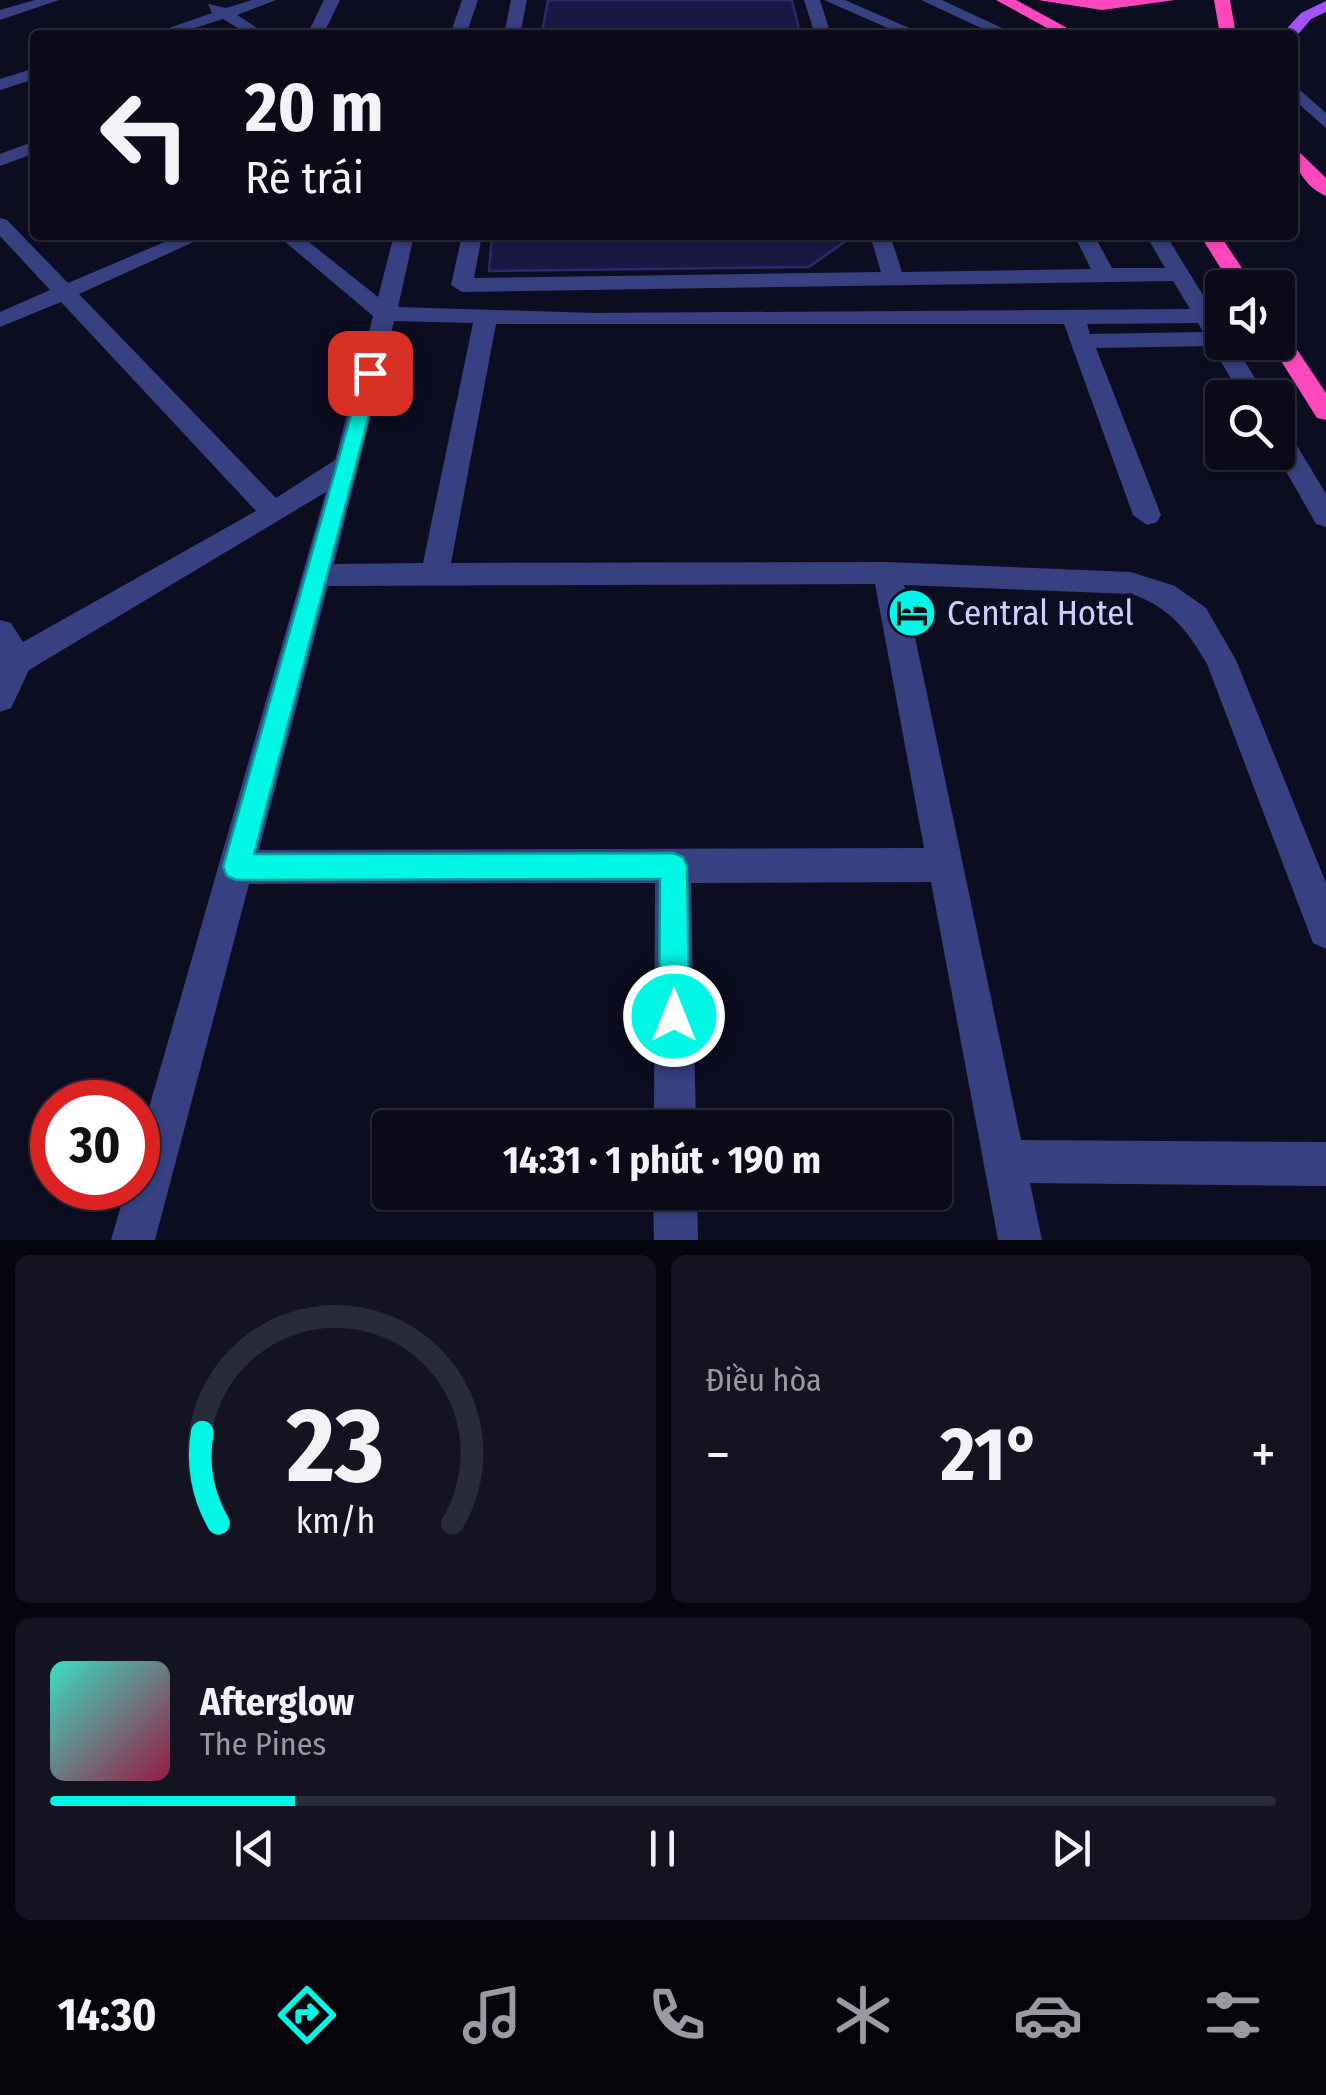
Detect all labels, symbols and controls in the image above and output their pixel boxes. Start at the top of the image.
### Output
text: 20 m [245,66,384,150]
icon: left [80,70,210,200]
text: Rẽ trái [245,151,364,205]
map controls [1205,270,1295,470]
button: sound [1205,270,1295,360]
pin [328,331,413,416]
icon: arrive [343,346,398,401]
button: search [1205,380,1295,470]
hotel icon: Central Hotel [886,587,938,639]
place label: Central Hotel [947,592,1134,634]
position arrow [622,964,726,1068]
speed limit sign: 30 [30,1080,160,1210]
text: 14:31 · 1 phút · 190 m [503,1137,821,1183]
text: Điều hòa [706,1361,822,1399]
text: 23 [286,1384,384,1509]
text: 21° [941,1410,1041,1500]
text: − [706,1422,730,1488]
text: + [1251,1422,1276,1488]
text: km/h [295,1500,375,1542]
text: Afterglow [200,1679,354,1725]
text: The Pines [200,1725,326,1763]
icon: previous [227,1821,282,1876]
icon: pause [635,1821,690,1876]
icon: next [1044,1821,1099,1876]
icon: directions [272,1980,342,2050]
icon: music [457,1980,527,2050]
icon: phone [642,1980,712,2050]
icon: climate [828,1980,898,2050]
icon: car [1013,1980,1083,2050]
icon: filters [1198,1980,1268,2050]
text: 14:30 [58,1988,157,2042]

